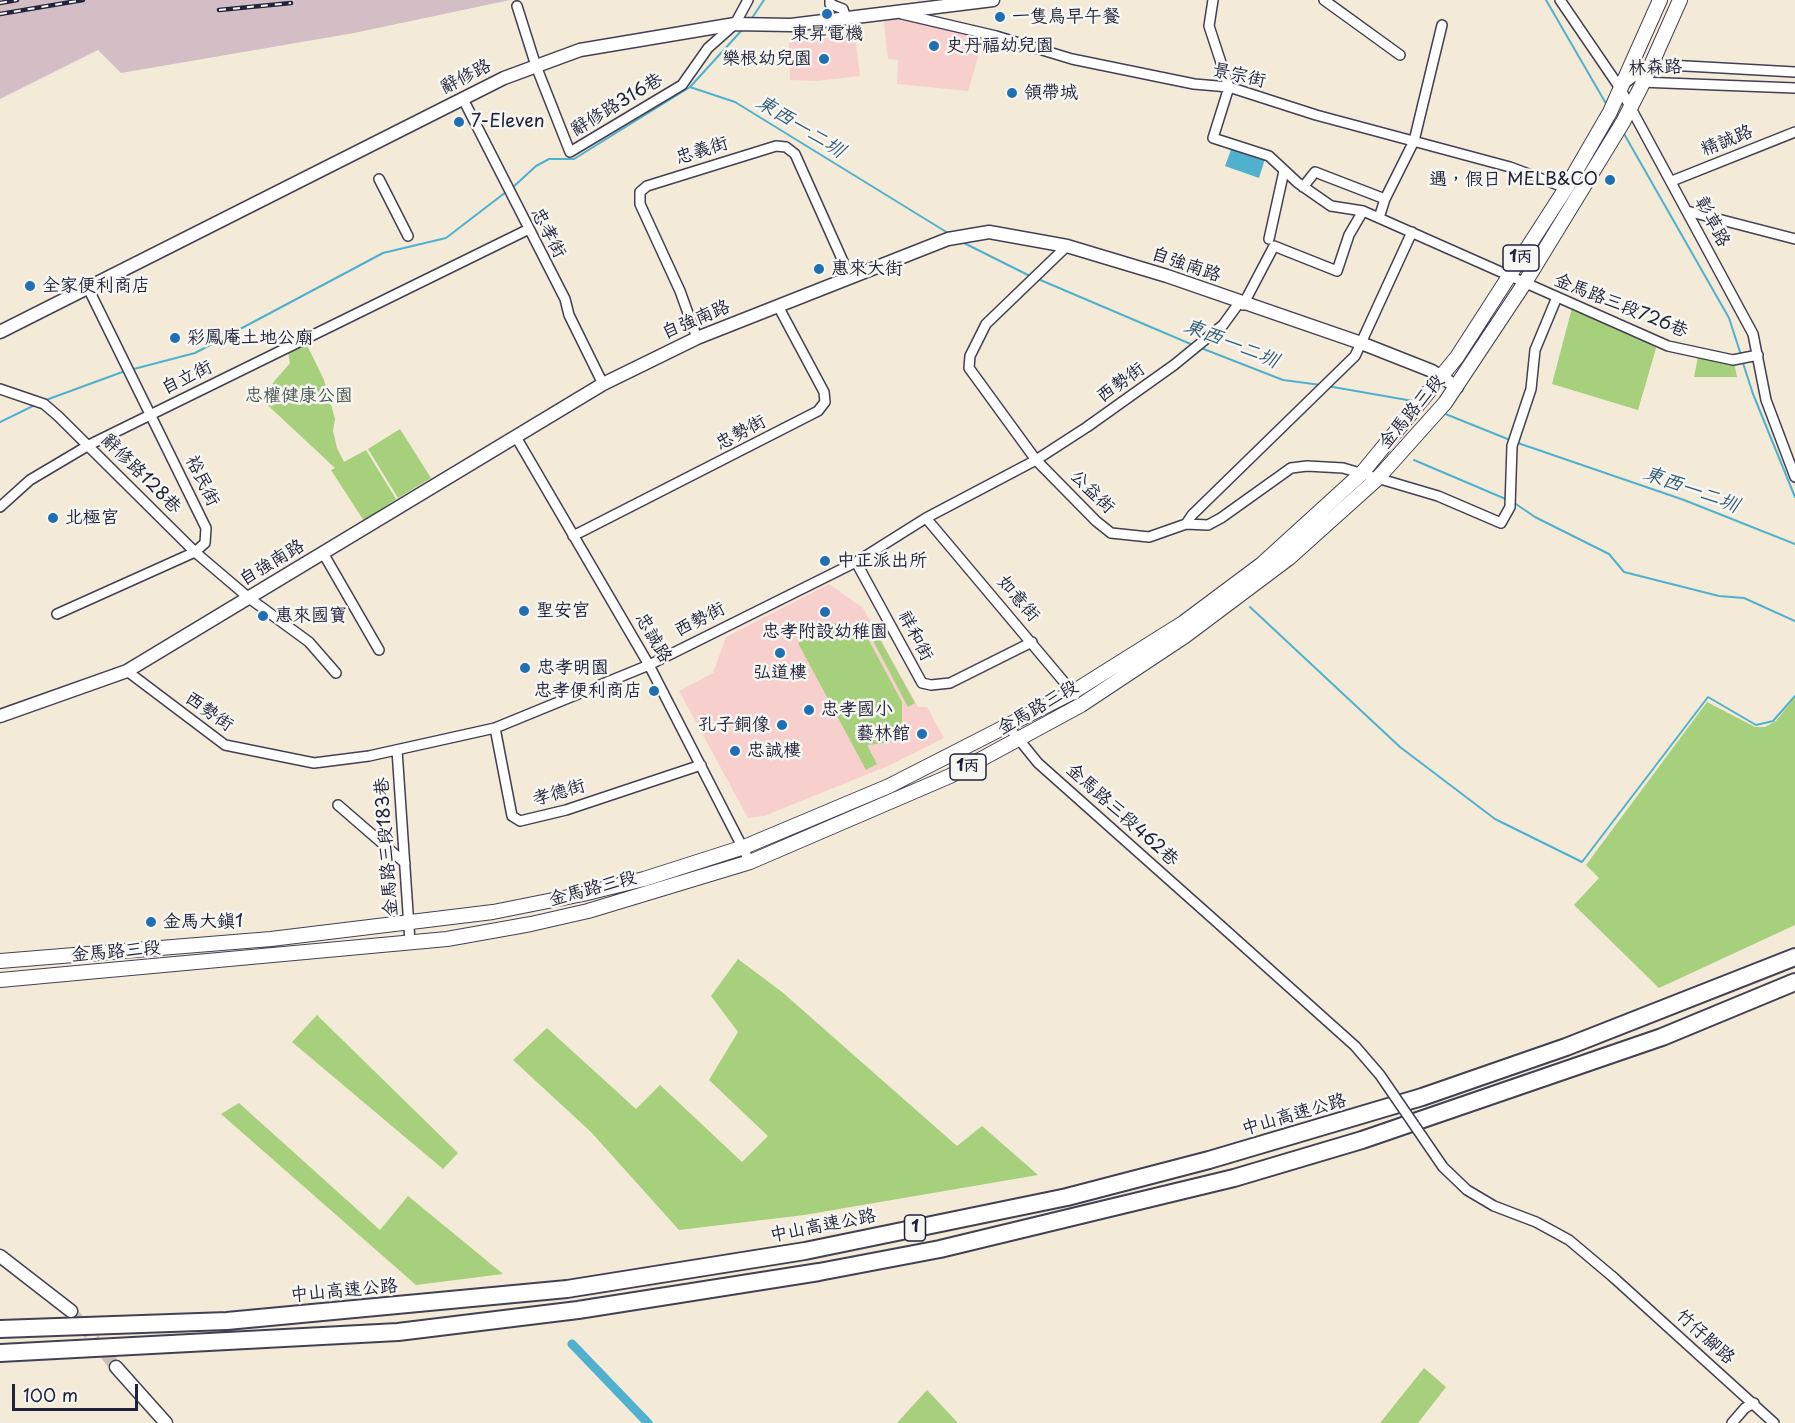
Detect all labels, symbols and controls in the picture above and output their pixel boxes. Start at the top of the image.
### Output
place label: 一隻鳥早午餐 [1012,6,1120,28]
marker: 東昇電機 [820,7,834,21]
marker: 一隻鳥早午餐 [993,10,1007,24]
place label: 東昇電機 [791,23,863,45]
place label: 史丹福幼兒園 [946,35,1054,57]
marker: 史丹福幼兒園 [927,39,941,53]
place label: 樂根幼兒園 [722,48,812,70]
marker: 樂根幼兒園 [817,52,831,66]
street label: 辭修路 [437,55,495,99]
street label: 林森路 [1628,56,1682,80]
street label: 景宗街 [1210,59,1268,93]
street label: 辭修路316巷 [567,69,667,141]
place label: 領帶城 [1024,82,1078,104]
marker: 領帶城 [1005,86,1019,100]
water label: 東西一二圳 [751,90,849,164]
place label: 7-Eleven [471,111,545,133]
marker: 7-Eleven [452,115,466,129]
street label: 精誠路 [1698,121,1756,161]
street label: 忠義街 [673,133,731,169]
place label: 遇，假日 MELB&CO [1429,169,1598,191]
marker: 遇，假日 MELB&CO [1603,173,1617,187]
street label: 彰草路 [1690,193,1734,251]
street label: 忠孝街 [526,204,570,262]
street label: 自強南路 [1148,243,1224,287]
road number: 1丙 [1503,245,1539,271]
place label: 惠來大街 [831,258,903,280]
marker: 惠來大街 [812,262,826,276]
street label: 金馬路三段726巷 [1551,269,1691,343]
place label: 全家便利商店 [42,275,150,297]
marker: 全家便利商店 [23,279,37,293]
street label: 自強南路 [659,296,733,344]
water label: 東西一二圳 [1180,314,1282,374]
place label: 彩鳳庵土地公廟 [187,327,313,349]
marker: 彩鳳庵土地公廟 [168,331,182,345]
street label: 自立街 [158,356,216,400]
street label: 西勢街 [1093,358,1149,408]
street label: 金馬路三段 [1375,371,1449,453]
park label: 忠權健康公園 [245,385,353,407]
street label: 忠勢街 [712,411,770,455]
street label: 辭修路128巷 [97,430,185,518]
street label: 裕民街 [180,452,224,510]
water label: 東西一二圳 [1640,462,1742,518]
street label: 公益街 [1065,465,1119,519]
place label: 北極宮 [65,507,119,529]
marker: 北極宮 [46,511,60,525]
street label: 自強南路 [236,535,308,591]
place label: 中正派出所 [837,550,927,572]
marker: 中正派出所 [818,554,832,568]
street label: 如意街 [992,572,1044,626]
street label: 西勢街 [671,598,729,642]
place label: 聖安宮 [536,600,590,622]
marker: 聖安宮 [517,604,531,618]
place label: 惠來國寶 [275,605,347,627]
marker: 忠孝附設幼稚園 [818,605,832,619]
street label: 祥和街 [893,607,937,665]
marker: 惠來國寶 [256,609,270,623]
street label: 忠誠路 [630,609,676,667]
place label: 忠孝附設幼稚園 [762,621,888,643]
marker: 弘道樓 [773,646,787,660]
place label: 忠孝明園 [537,657,609,679]
marker: 忠孝明園 [518,661,532,675]
place label: 弘道樓 [753,662,807,684]
street label: 金馬路三段 [994,676,1082,740]
place label: 忠孝便利商店 [534,680,642,702]
marker: 忠孝便利商店 [647,684,661,698]
street label: 西勢街 [181,688,237,736]
place label: 忠孝國小 [821,699,893,721]
marker: 忠孝國小 [802,703,816,717]
place label: 孔子銅像 [698,714,770,736]
marker: 孔子銅像 [775,718,789,732]
place label: 藝林館 [856,723,910,745]
marker: 藝林館 [915,727,929,741]
place label: 忠誠樓 [747,740,801,762]
marker: 忠誠樓 [728,744,742,758]
road number: 1丙 [950,754,986,780]
street label: 金馬路三段462巷 [1061,759,1183,871]
street label: 孝德街 [530,775,588,811]
street label: 金馬路三段183巷 [371,777,403,917]
street label: 金馬路三段 [547,867,639,911]
place label: 金馬大鎮1 [163,911,243,933]
marker: 金馬大鎮1 [144,915,158,929]
street label: 金馬路三段 [70,937,162,967]
street label: 中山高速公路 [1239,1090,1349,1140]
street label: 中山高速公路 [768,1205,878,1247]
road number: 1 [904,1215,926,1241]
street label: 中山高速公路 [289,1276,399,1306]
street label: 竹仔腳路 [1671,1305,1739,1369]
scale bar [15,1372,141,1410]
text: 100 m [23,1381,78,1408]

